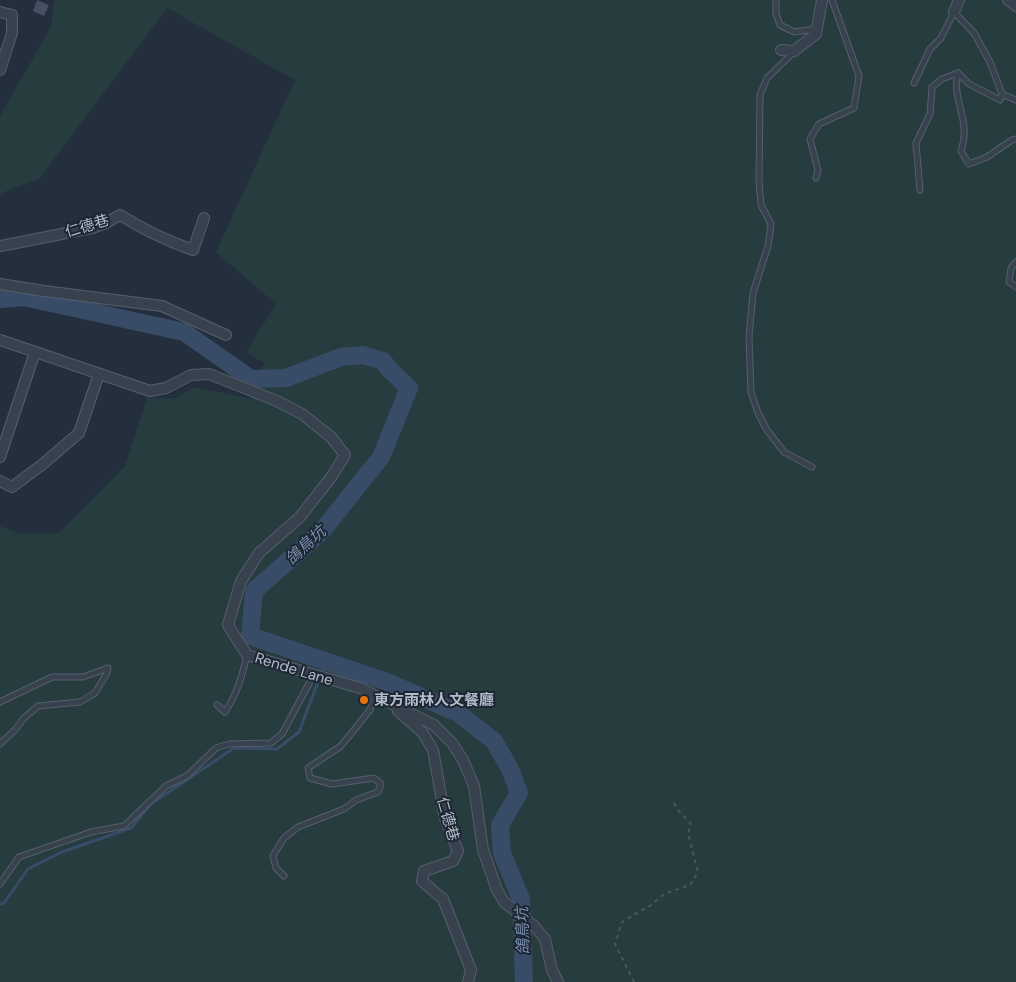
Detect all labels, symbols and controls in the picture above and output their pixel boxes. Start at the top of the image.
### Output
street label: 仁德巷 [63,210,111,242]
water label: 鴿鳥坑 [281,520,332,569]
street label: Rende Lane [252,648,336,690]
place label: 東方雨林人文餐廳 [374,690,494,710]
marker: 東方雨林人文餐廳 [358,694,370,706]
street label: 仁德巷 [432,795,464,843]
water label: 鴿鳥坑 [511,905,534,955]

